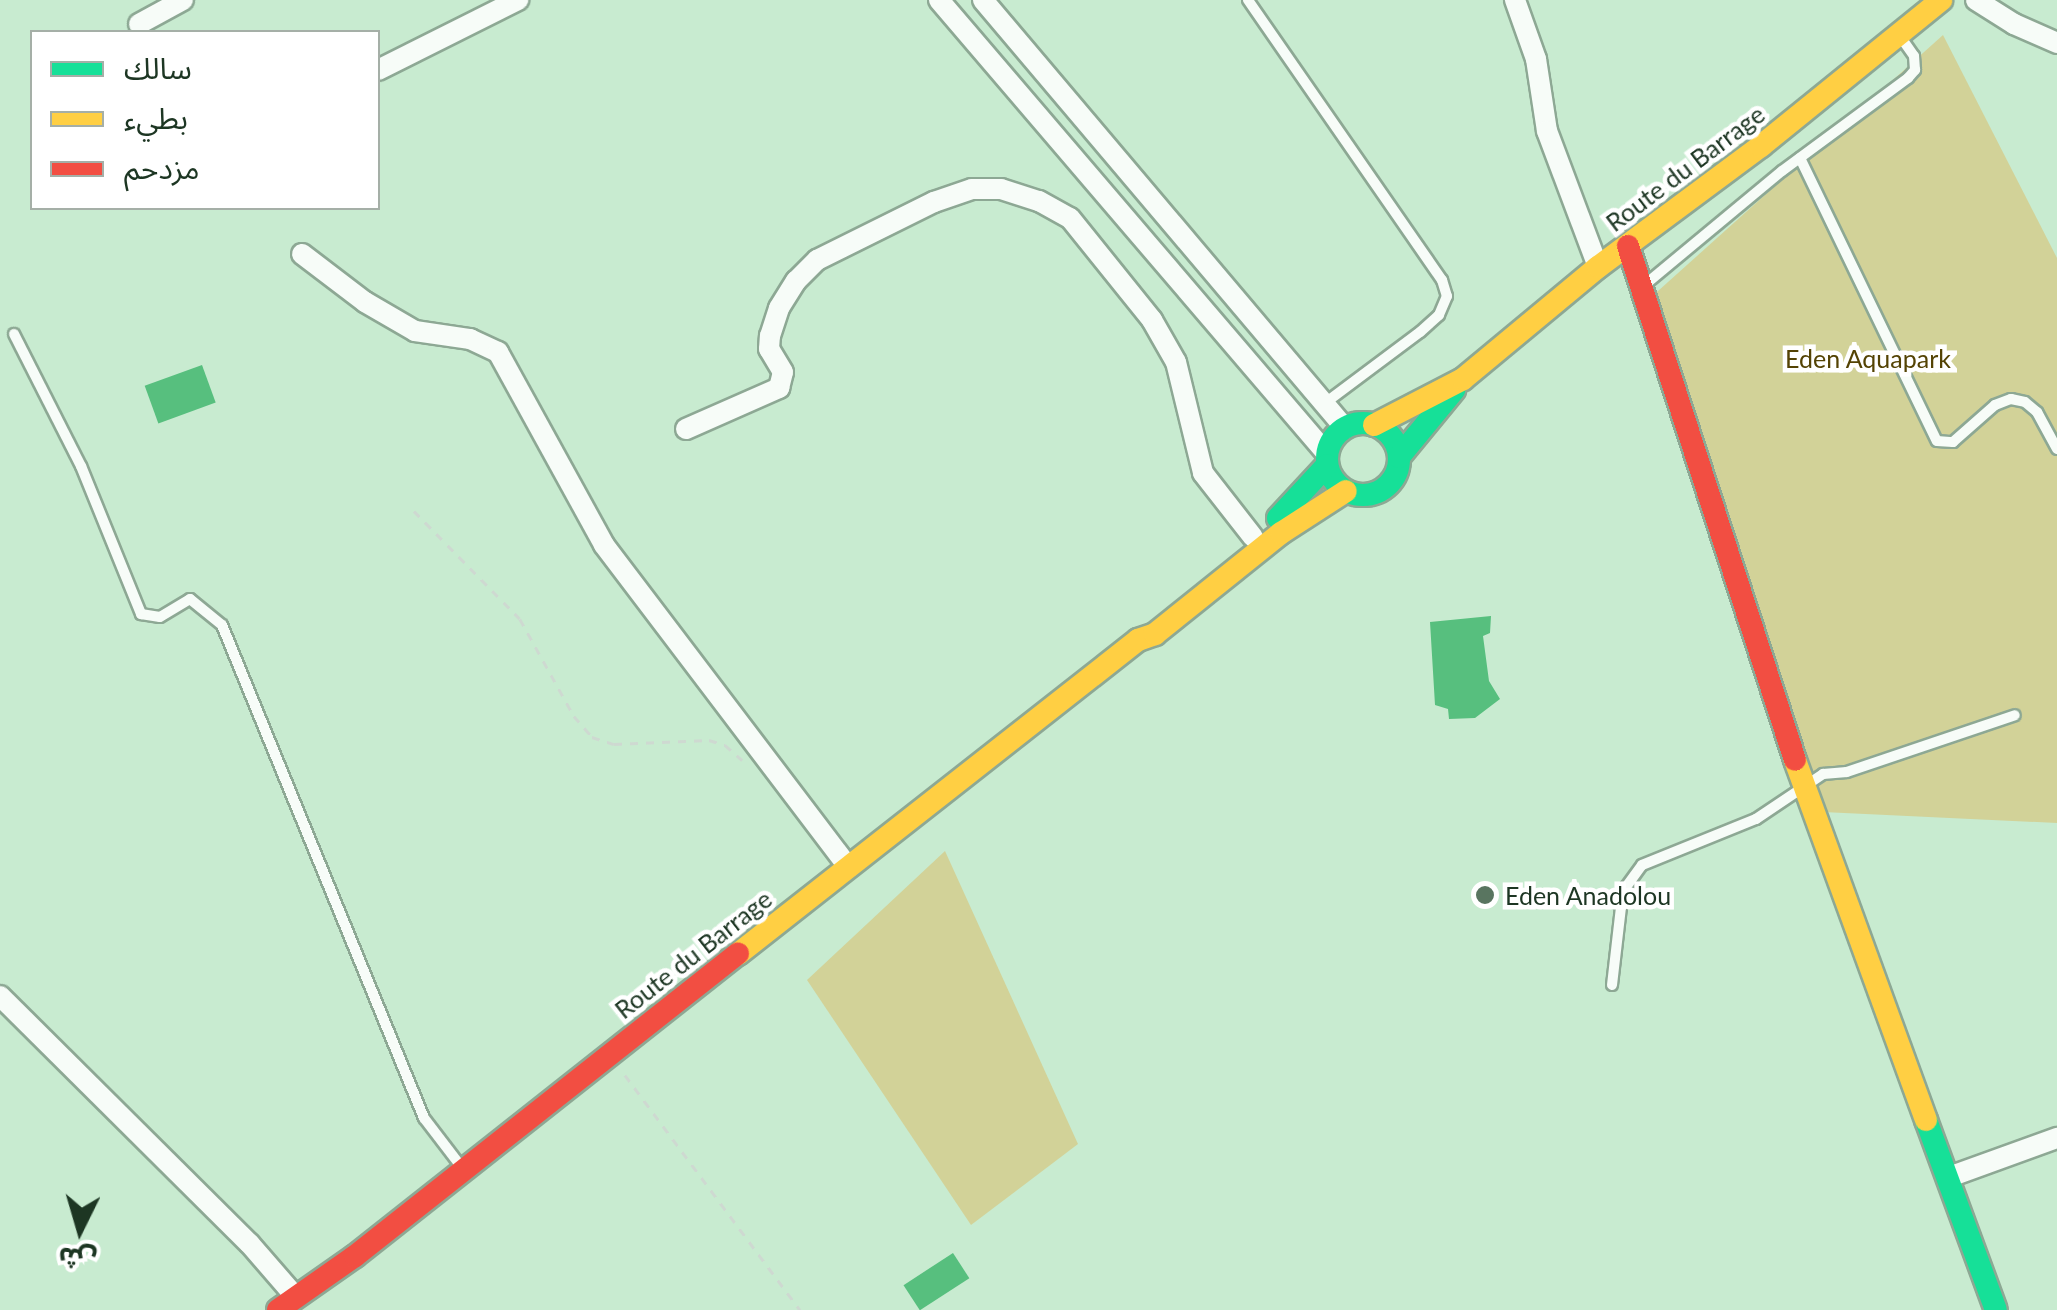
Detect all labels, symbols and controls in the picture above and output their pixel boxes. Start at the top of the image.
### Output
legend [30,30,380,210]
text: سالك [124,49,192,85]
text: بطيء [124,99,188,135]
street label: Route du Barrage [1600,99,1770,237]
text: مزدحم [124,149,200,185]
park label: Eden Aquapark [1785,343,1951,373]
place label: Eden Anadolou [1505,880,1672,910]
street label: Route du Barrage [609,884,777,1024]
marker: Eden Anadolou [1474,884,1496,906]
north arrow [30,1180,130,1280]
text: ش [57,1241,98,1278]

